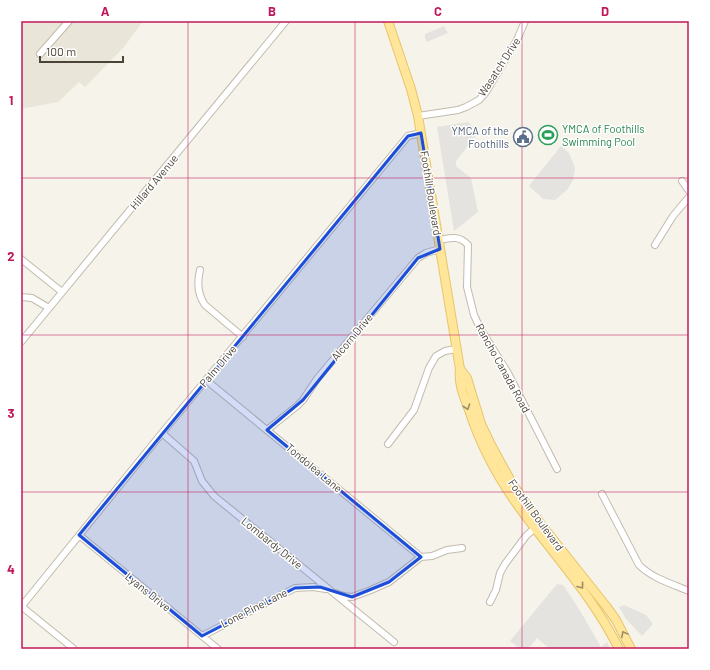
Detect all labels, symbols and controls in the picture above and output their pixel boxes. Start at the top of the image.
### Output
text: A [101,3,110,19]
text: B [268,3,276,19]
text: C [434,3,442,19]
text: D [601,3,609,19]
street label: Wasatch Drive [475,35,523,99]
scale bar [40,38,123,64]
text: 100 m [46,44,76,58]
text: 1 [9,92,13,108]
place label: YMCA of Foothills Swimming Pool [562,122,645,148]
place label: YMCA of the Foothills [452,124,509,150]
sports icon: YMCA of Foothills Swimming Pool [537,124,559,146]
public building icon: YMCA of the Foothills [512,126,534,148]
street label: Foothill Boulevard [418,150,445,236]
street label: Hillard Avenue [127,151,180,212]
text: 2 [7,248,15,264]
street label: Alcorn Drive [328,310,375,363]
street label: Rancho Canada Road [474,321,533,415]
street label: Palm Drive [196,342,239,389]
one-way arrow [463,403,471,410]
text: 3 [7,405,15,421]
street label: Tondolea Lane [284,440,345,495]
street label: Foothill Boulevard [506,476,567,553]
street label: Lombardy Drive [239,514,306,571]
text: 4 [7,561,15,577]
street label: Lyans Drive [123,569,174,614]
one-way arrow [576,582,583,589]
street label: Lone Pine Lane [218,585,289,630]
one-way arrow [621,631,628,638]

